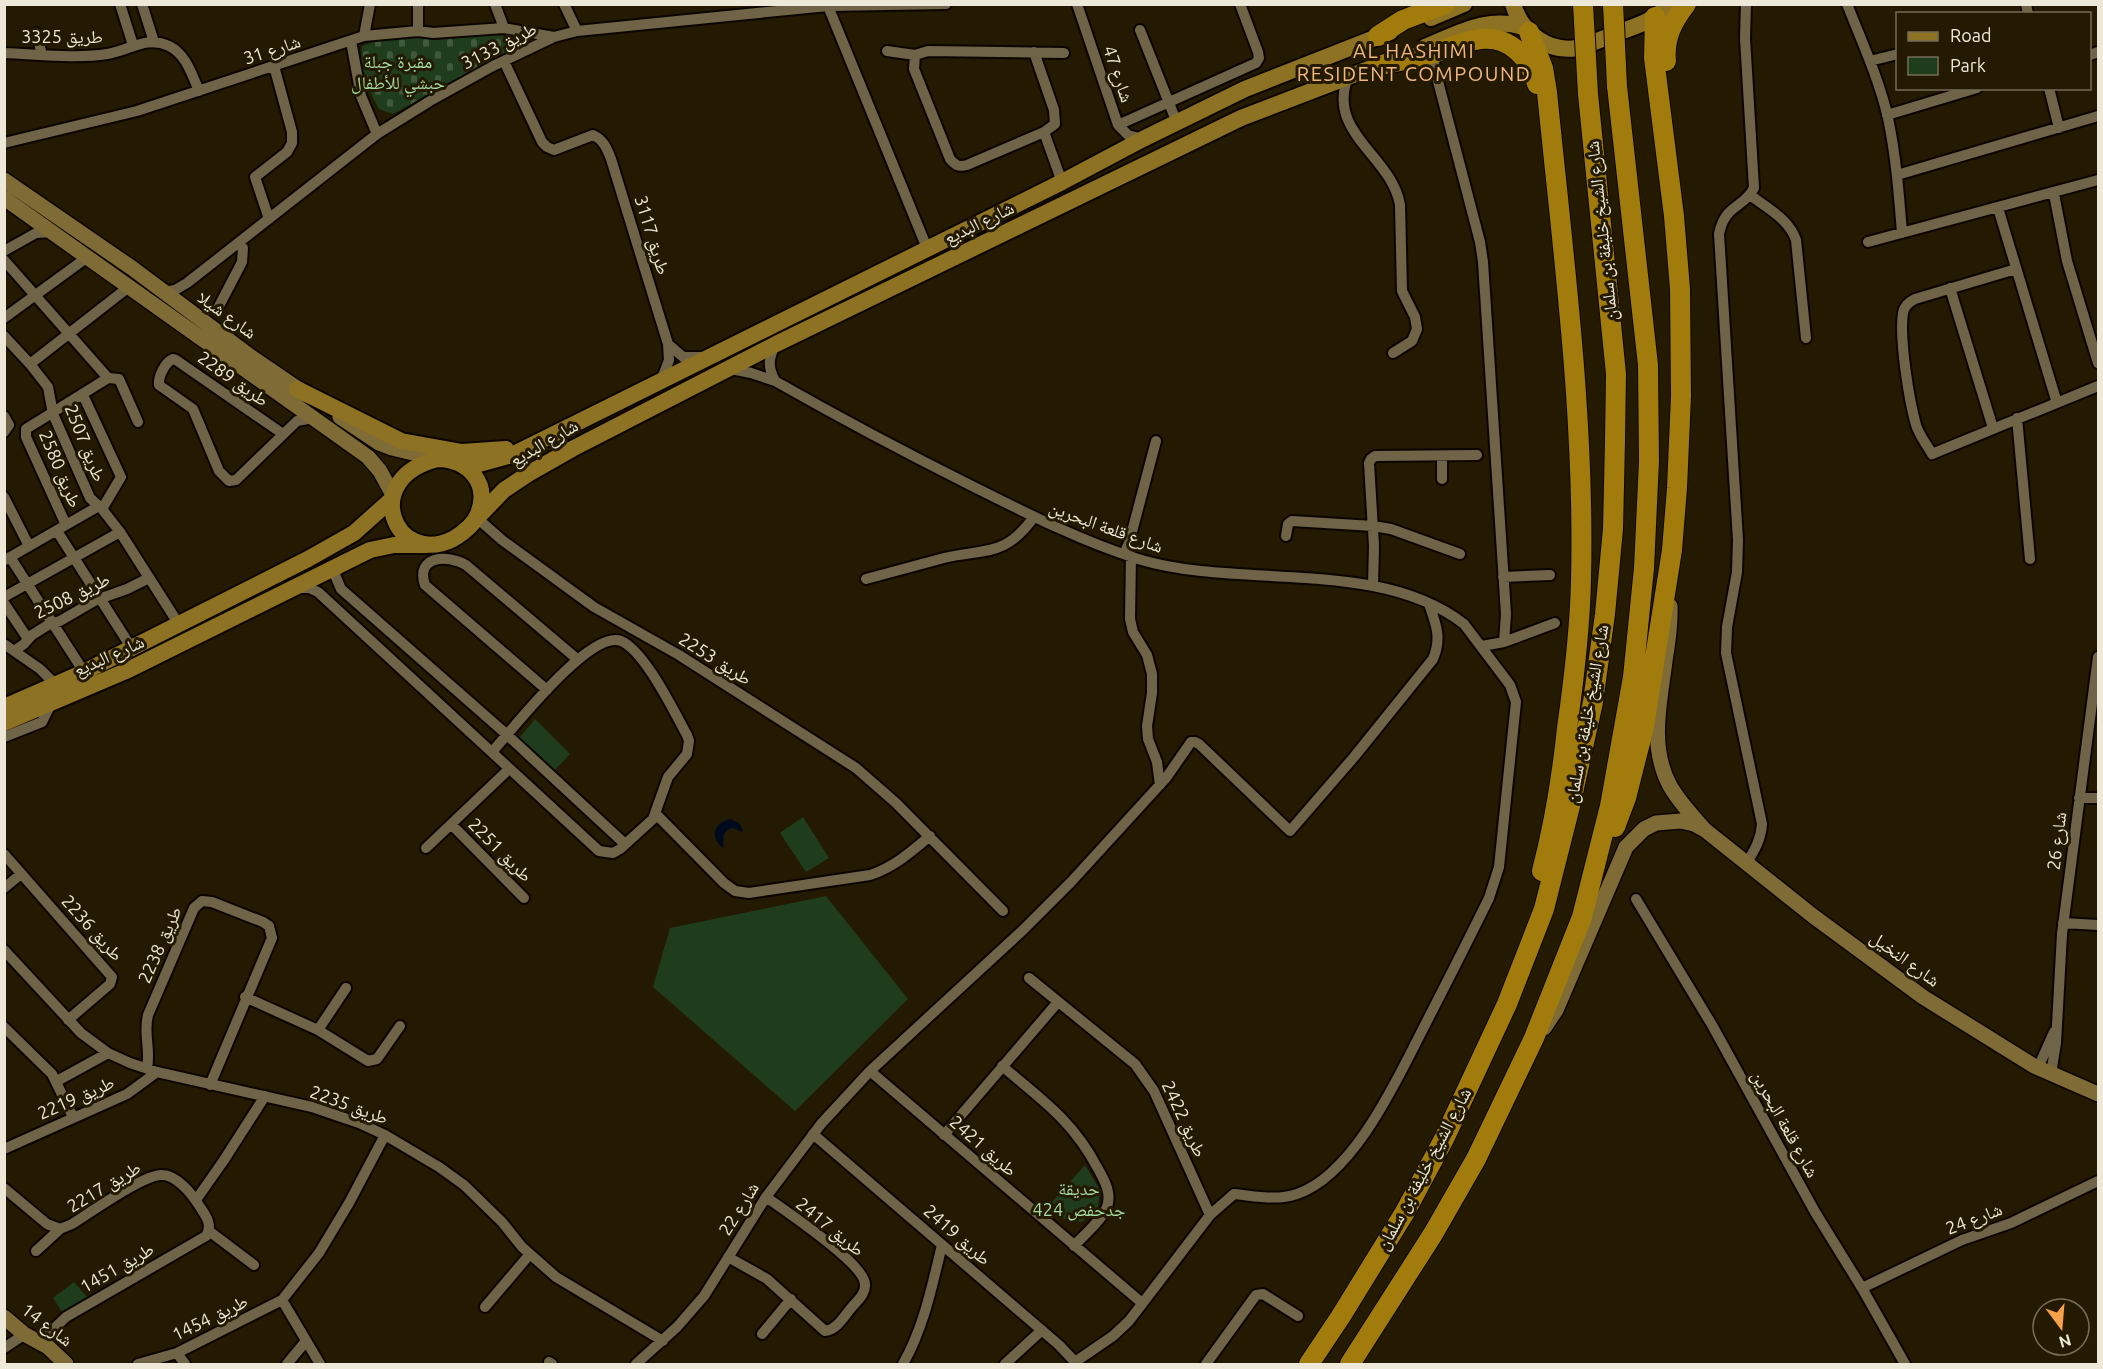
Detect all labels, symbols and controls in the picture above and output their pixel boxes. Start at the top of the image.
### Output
legend [1896,12,2091,90]
street label: طريق 3133 [458,18,540,74]
text: Road [1950,25,1992,45]
street label: طريق 3325 [21,26,103,48]
street label: شارع 31 [241,30,303,70]
district label: AL HASHIMI RESIDENT COMPOUND [1297,39,1531,85]
street label: شارع 47 [1098,43,1138,105]
park label: مقبرة جبلة حبشي للأطفال [351,51,445,98]
text: Park [1950,55,1986,75]
street label: شارع الشيخ خليفة بن سلمان [1582,140,1623,322]
street label: طريق 3117 [630,193,674,277]
street label: شارع البديع [940,197,1018,250]
street label: شارع شيلا [193,286,261,344]
street label: طريق 2289 [193,347,273,411]
street label: طريق 2507 [60,401,110,485]
street label: شارع البديع [506,415,582,472]
street label: طريق 2580 [34,427,86,511]
street label: شارع قلعة البحرين [1046,496,1166,558]
street label: طريق 2508 [30,568,114,624]
street label: شارع الشيخ خليفة بن سلمان [1560,623,1615,805]
street label: طريق 2253 [675,628,755,690]
street label: شارع البديع [70,631,148,682]
street label: شارع 26 [2043,811,2071,871]
street label: طريق 2251 [463,813,537,887]
street label: طريق 2236 [57,890,127,966]
street label: طريق 2238 [133,903,187,987]
street label: شارع النخيل [1866,926,1944,992]
street label: شارع قلعة البحرين [1746,1066,1824,1182]
street label: طريق 2219 [34,1071,118,1125]
street label: طريق 2422 [1157,1077,1211,1161]
street label: طريق 2235 [307,1081,391,1129]
street label: شارع الشيخ خليفة بن سلمان [1372,1084,1477,1255]
street label: طريق 2421 [945,1111,1021,1181]
street label: طريق 2217 [63,1157,145,1217]
street label: شارع 22 [714,1178,764,1240]
park label: حديقة جدحفص 424 [1033,1178,1125,1221]
street label: طريق 2417 [791,1193,869,1261]
street label: شارع 24 [1943,1198,2005,1240]
street label: طريق 2419 [919,1200,995,1270]
street label: طريق 1451 [76,1238,158,1298]
street label: طريق 1454 [168,1290,252,1346]
north arrow [2031,1297,2091,1357]
street label: شارع 14 [17,1299,77,1351]
text: N [2057,1331,2073,1352]

